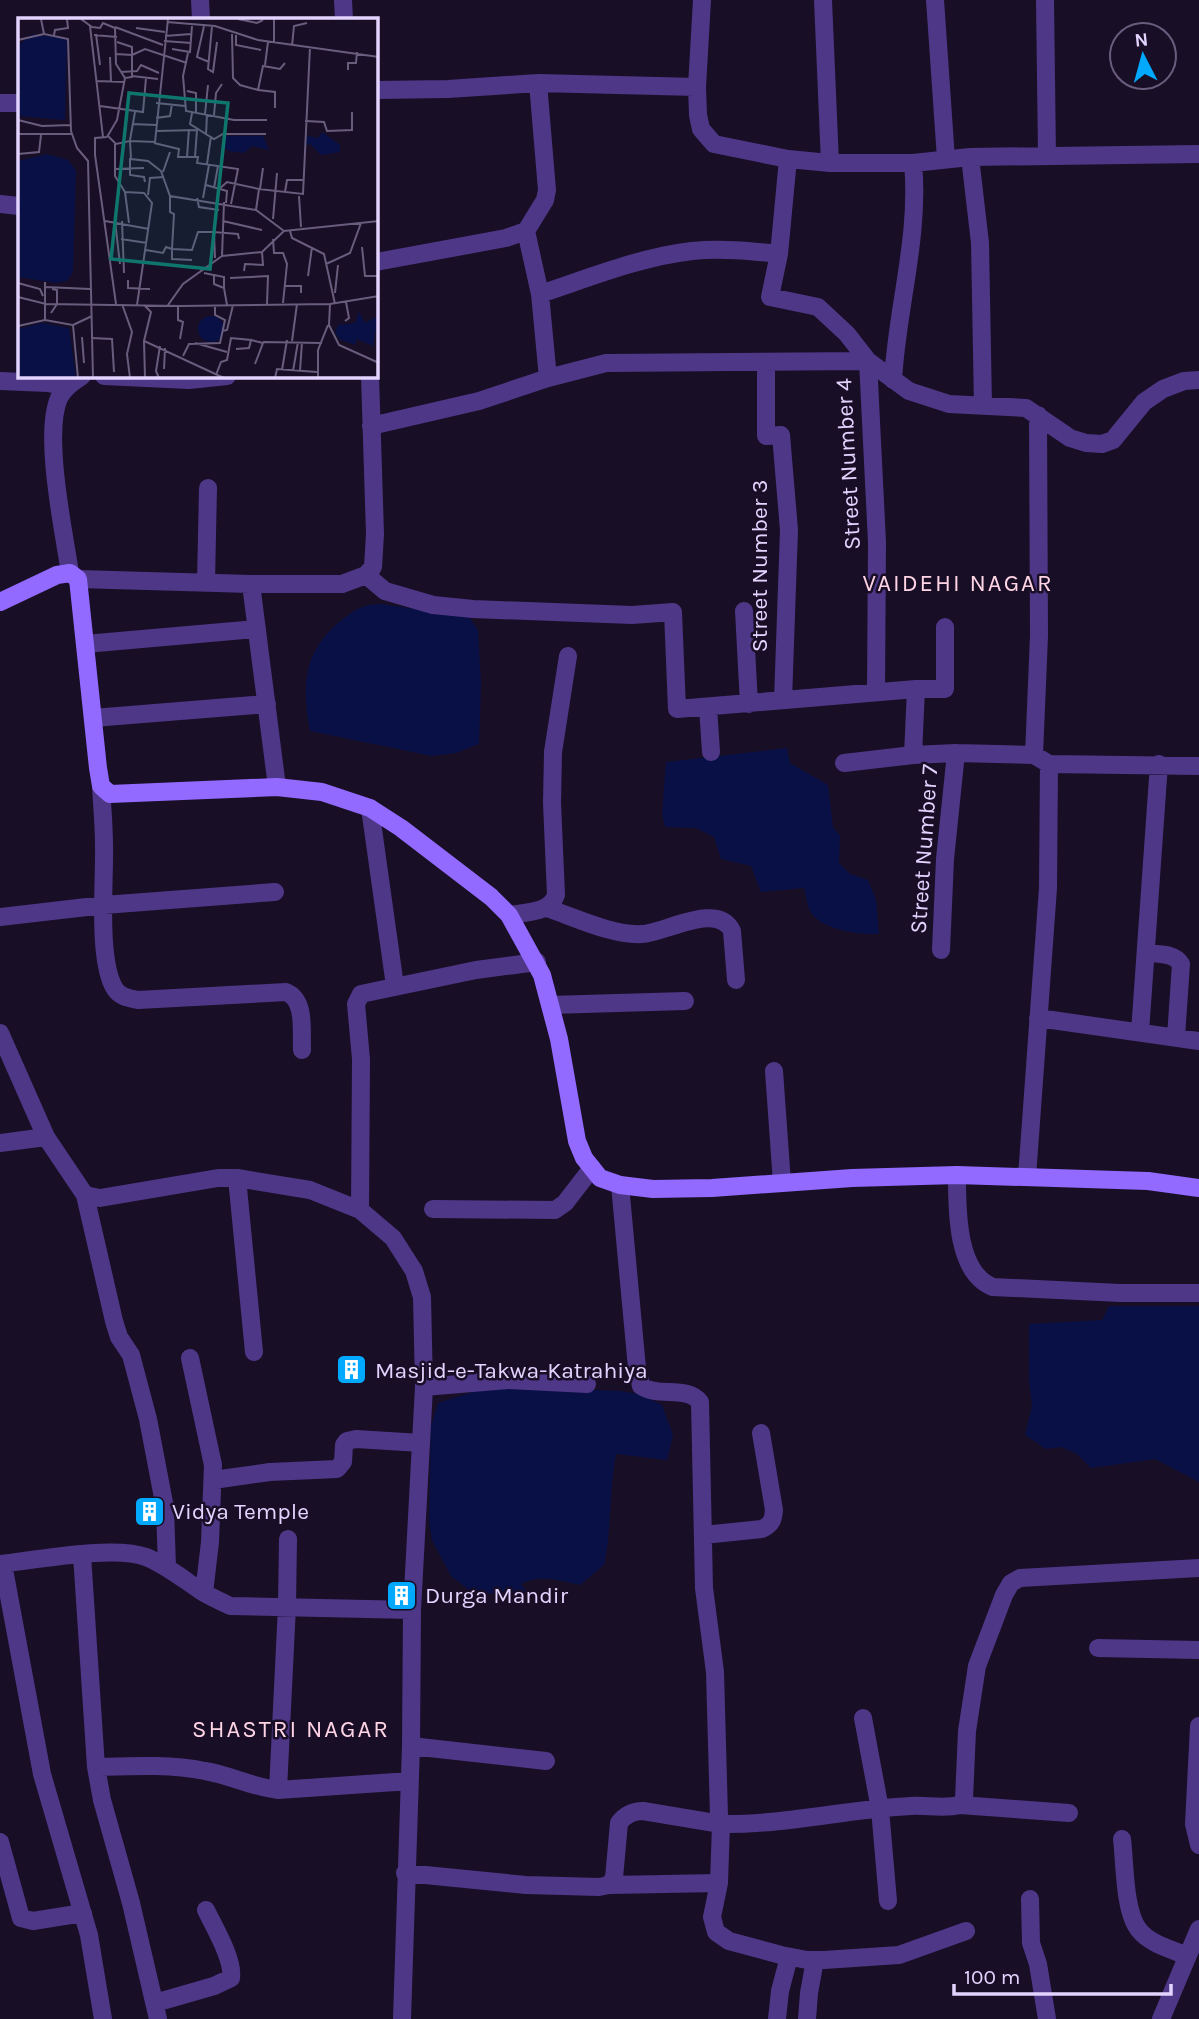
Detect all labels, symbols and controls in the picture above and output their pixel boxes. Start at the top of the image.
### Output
inset map [18,18,378,378]
north arrow [1108,21,1178,91]
text: N [1133,28,1149,52]
street label: Street Number 4 [830,377,866,551]
street label: Street Number 3 [746,480,773,652]
district label: VAIDEHI NAGAR [862,569,1054,597]
street label: Street Number 7 [905,763,943,935]
building icon: Masjid-e-Takwa-Katrahiya [335,1353,369,1387]
place label: Masjid-e-Takwa-Katrahiya [375,1357,648,1384]
building icon: Vidya Temple [132,1494,166,1528]
place label: Vidya Temple [172,1498,309,1525]
building icon: Durga Mandir [385,1578,419,1612]
place label: Durga Mandir [425,1582,569,1609]
district label: SHASTRI NAGAR [192,1715,390,1743]
scale bar [954,1952,1171,1996]
text: 100 m [964,1965,1021,1989]

